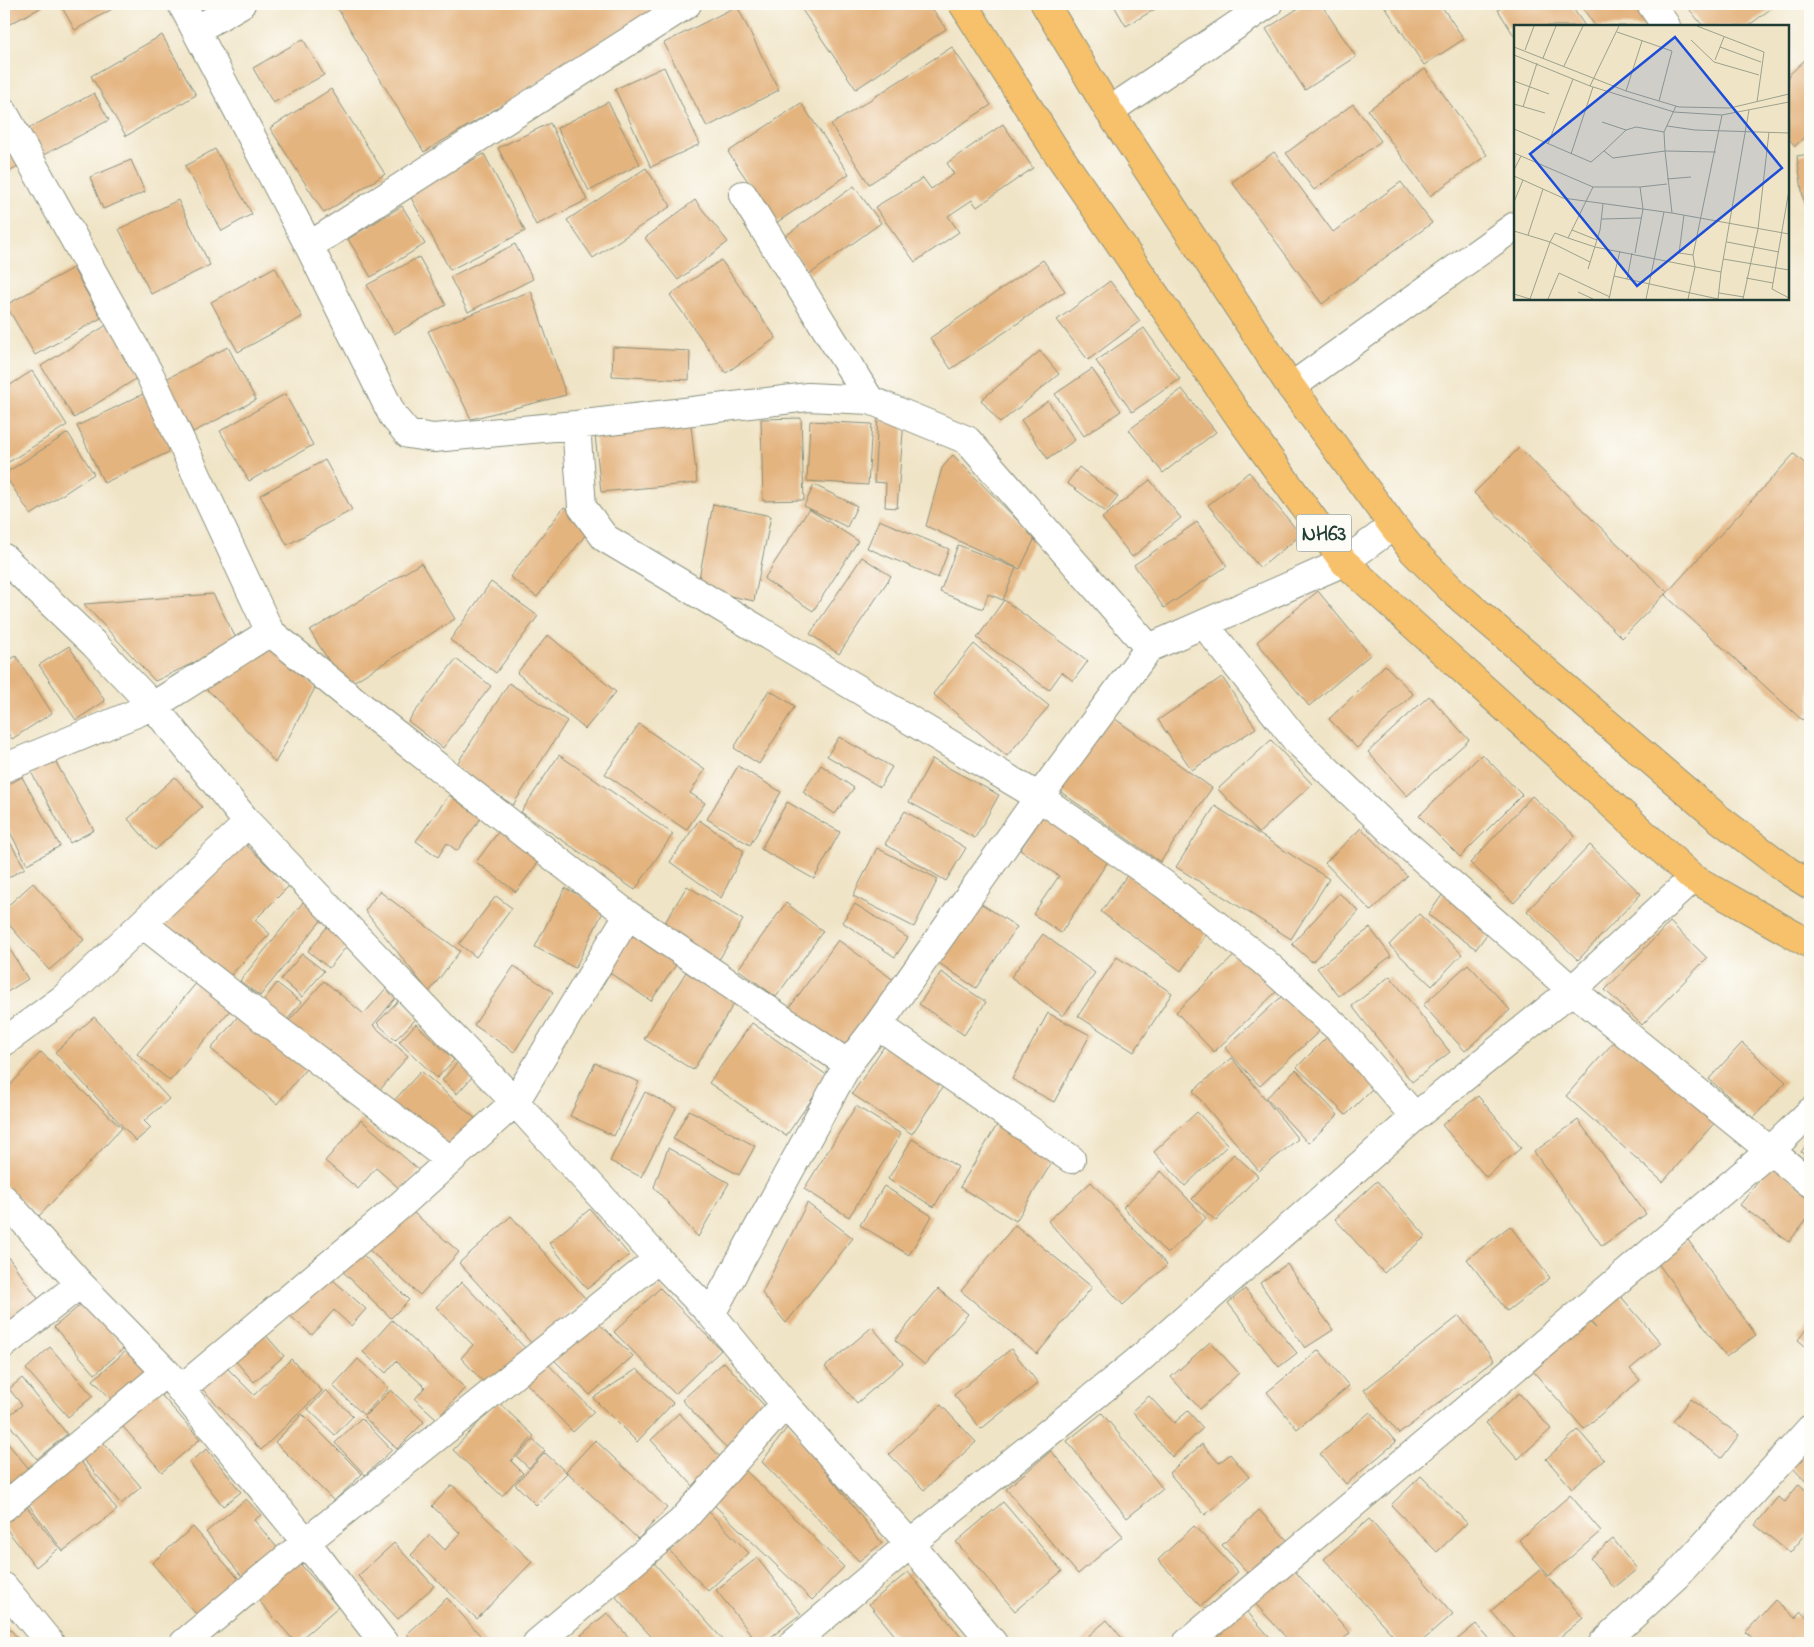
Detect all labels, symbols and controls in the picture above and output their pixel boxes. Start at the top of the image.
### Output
inset map [1514,25,1789,300]
road number: NH63 [1296,514,1352,552]

